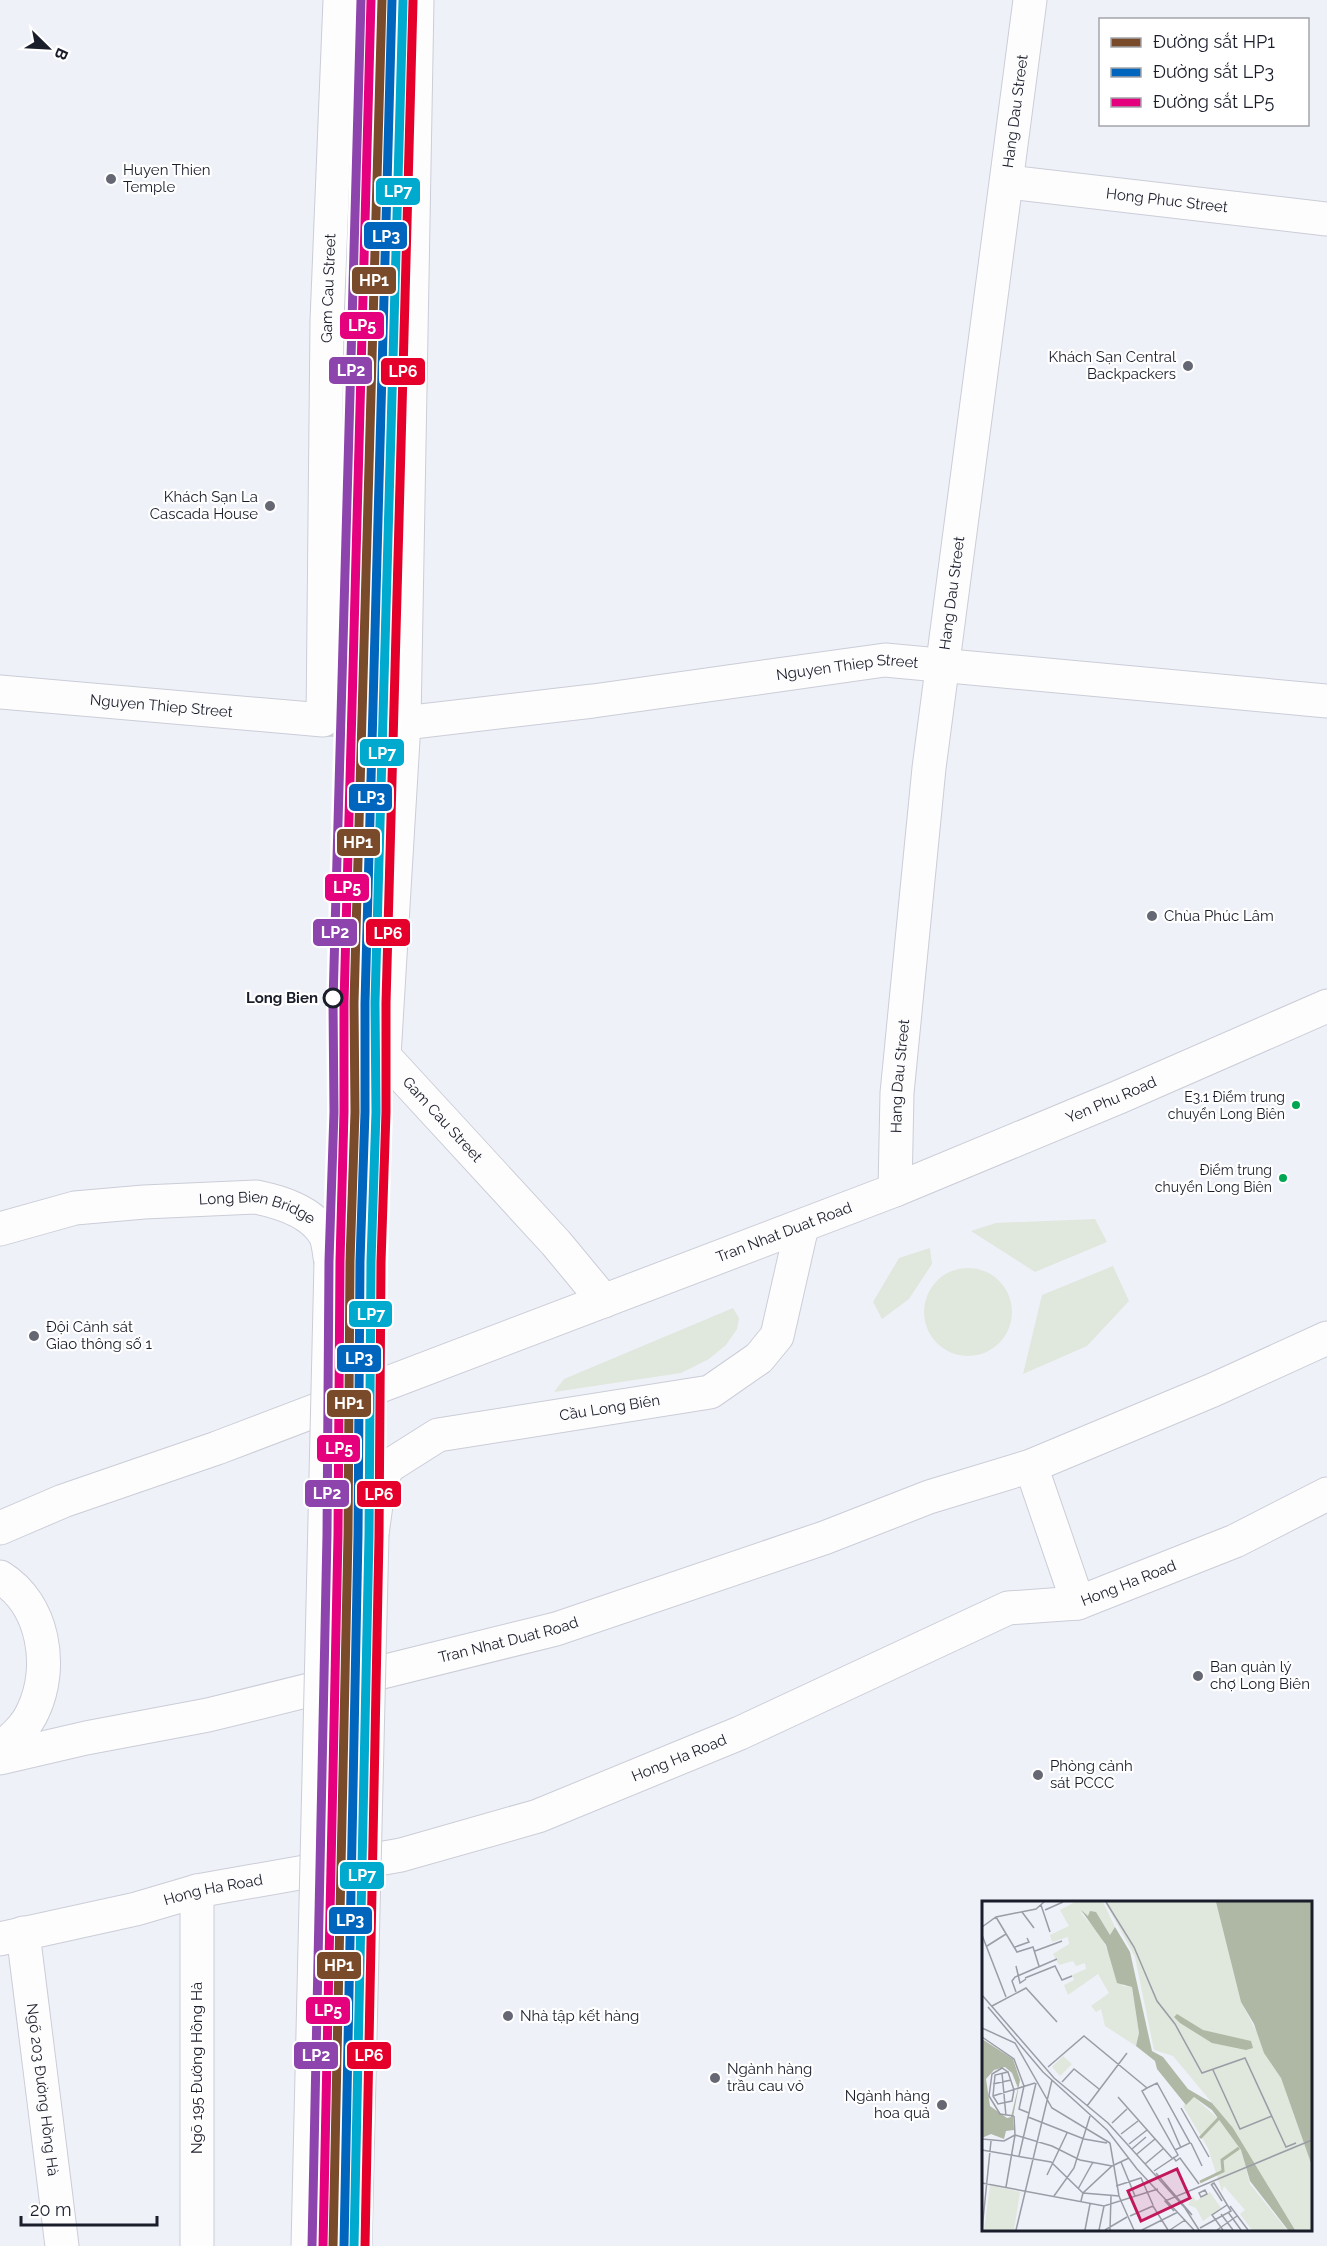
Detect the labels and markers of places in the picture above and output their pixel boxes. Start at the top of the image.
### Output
place label: Huyen Thien Temple [123,161,210,196]
marker: Huyen Thien Temple [104,172,118,186]
place label: Khách Sạn Central Backpackers [1049,348,1177,383]
marker: Khách Sạn Central Backpackers [1181,359,1195,373]
place label: Khách Sạn La Cascada House [150,488,258,523]
marker: Khách Sạn La Cascada House [263,499,277,513]
place label: Chùa Phúc Lâm [1164,907,1274,925]
marker: Chùa Phúc Lâm [1145,909,1159,923]
marker: Long Bien [323,988,343,1008]
place label: Long Bien [246,989,318,1007]
place label: E3.1 Điểm trung chuyển Long Biên [1168,1089,1285,1122]
marker: E3.1 Điểm trung chuyển Long Biên [1290,1099,1302,1111]
place label: Điểm trung chuyển Long Biên [1155,1162,1272,1195]
marker: Điểm trung chuyển Long Biên [1277,1172,1289,1184]
place label: Đội Cảnh sát Giao thông số 1 [46,1318,152,1353]
marker: Đội Cảnh sát Giao thông số 1 [27,1329,41,1343]
place label: Ban quản lý chợ Long Biên [1210,1658,1310,1693]
marker: Ban quản lý chợ Long Biên [1191,1669,1205,1683]
place label: Phòng cảnh sát PCCC [1050,1757,1133,1792]
marker: Phòng cảnh sát PCCC [1031,1768,1045,1782]
place label: Nhà tập kết hàng [520,2007,639,2025]
marker: Nhà tập kết hàng [501,2009,515,2023]
place label: Ngành hàng trầu cau vỏ [727,2060,812,2095]
marker: Ngành hàng trầu cau vỏ [708,2071,722,2085]
place label: Ngành hàng hoa quả [845,2087,930,2122]
marker: Ngành hàng hoa quả [935,2098,949,2112]

